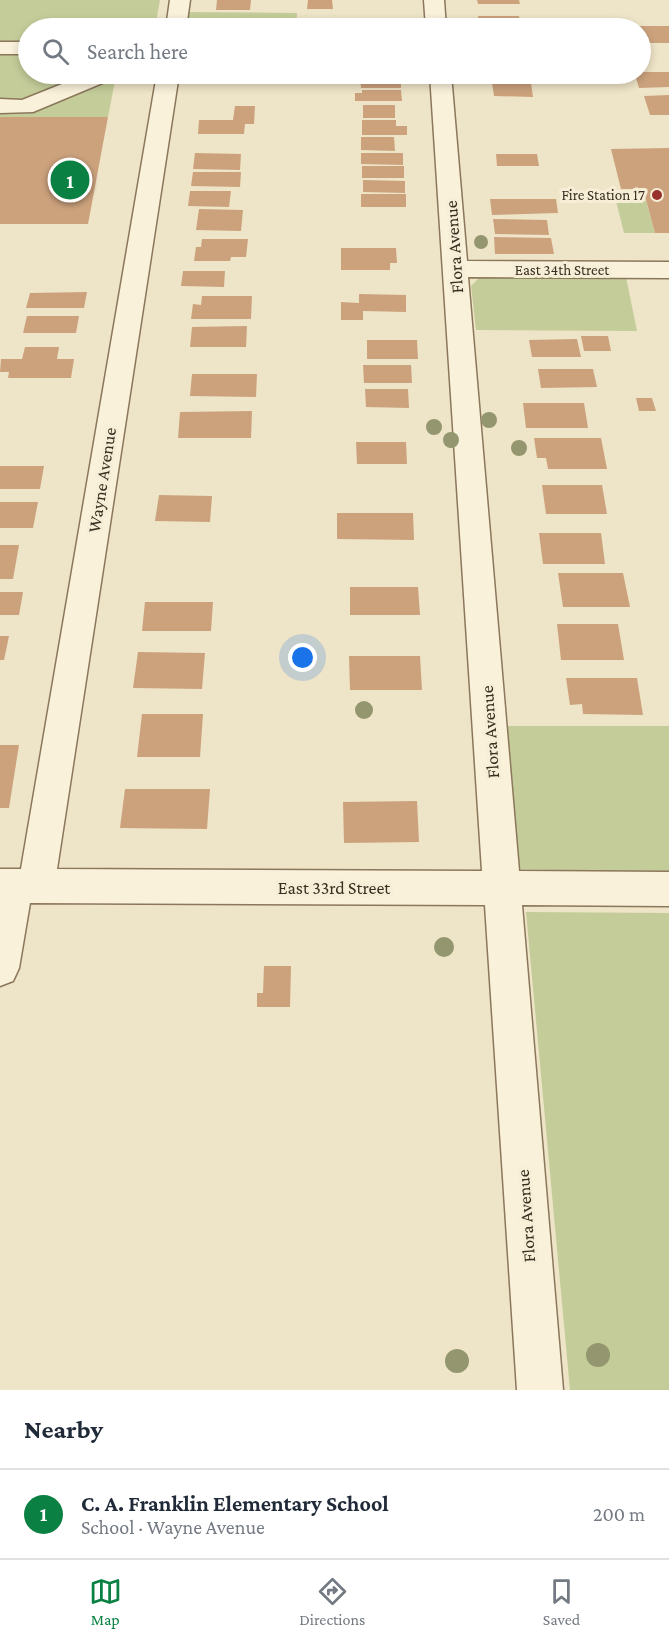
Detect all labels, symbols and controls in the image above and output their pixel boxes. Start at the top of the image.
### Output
search box [18,18,651,84]
icon: search [39,35,72,68]
text: Search here [87,39,188,64]
pin: 1 [50,158,90,202]
place label: Fire Station 17 [561,187,645,203]
marker: Fire Station 17 [650,188,664,202]
street label: Flora Avenue [441,200,467,294]
street label: East 34th Street [515,262,610,278]
street label: Wayne Avenue [84,426,120,534]
your location [288,643,317,672]
street label: Flora Avenue [477,685,503,779]
street label: East 33rd Street [278,878,391,898]
street label: Flora Avenue [513,1169,539,1263]
text: Nearby [24,1415,103,1444]
text: C. A. Franklin Elementary School [81,1491,389,1516]
text: 1 [40,1503,47,1525]
text: 200 m [593,1503,645,1525]
text: School · Wayne Avenue [81,1516,265,1538]
tab: Map [89,1575,122,1628]
tab: Directions [299,1575,365,1628]
tab: Saved [543,1575,580,1628]

